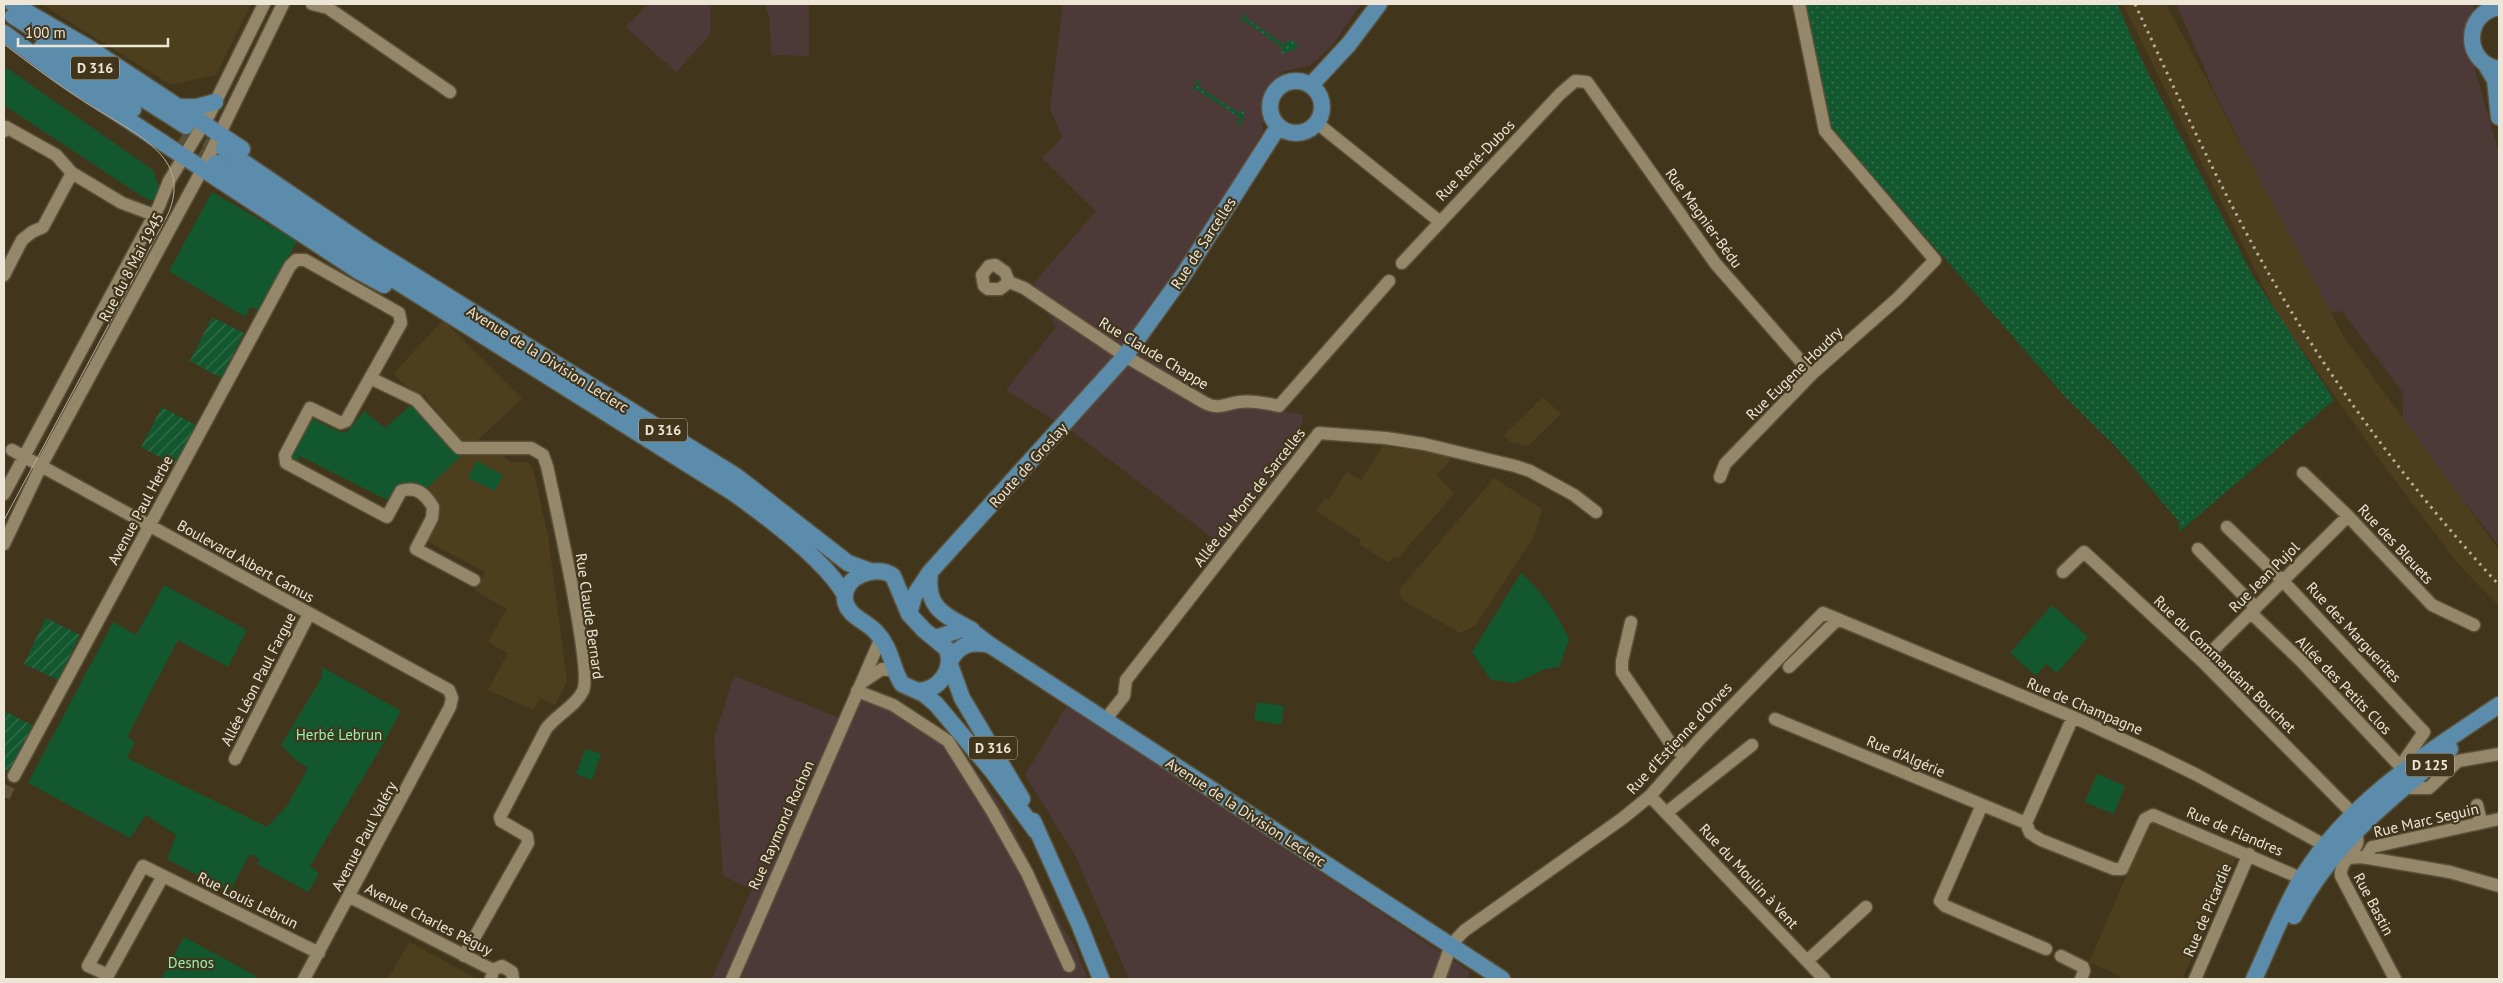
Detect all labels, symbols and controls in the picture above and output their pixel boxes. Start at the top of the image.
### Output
scale bar [18,15,168,47]
text: 100 m [25,23,66,42]
road number: D 316 [71,56,119,80]
street label: Rue René-Dubos [1431,115,1519,205]
street label: Rue Magnier-Bédu [1661,164,1747,272]
street label: Rue de Sarcelles [1166,194,1240,292]
street label: Rue du 8 Mai 1945 [94,209,168,325]
street label: Avenue de la Division Leclerc [464,301,633,417]
street label: Rue Claude Chappe [1096,313,1212,393]
street label: Rue Eugene Houdry [1742,322,1846,424]
road number: D 316 [639,418,687,442]
street label: Route de Groslay [985,419,1071,511]
street label: Allée du Mont de Sarcelles [1189,424,1309,570]
street label: Avenue Paul Herbe [103,452,177,568]
street label: Rue des Bleuets [2354,500,2438,588]
street label: Boulevard Albert Camus [174,515,318,607]
street label: Rue Jean Pujol [2225,537,2304,616]
street label: Rue Claude Bernard [572,552,608,680]
street label: Rue des Marguerites [2303,578,2405,686]
street label: Rue du Commandant Bouchet [2150,591,2300,737]
street label: Allée Léon Paul Fargue [216,609,300,749]
street label: Allée des Petits Clos [2292,632,2396,738]
street label: Rue de Champagne [2024,673,2146,739]
street label: Rue d'Estienne d'Orves [1622,678,1736,798]
park label: Herbé Lebrun [296,725,382,744]
street label: Rue d'Algérie [1864,731,1948,781]
road number: D 316 [969,736,1017,760]
street label: Avenue de la Division Leclerc [1162,753,1330,871]
road number: D 125 [2406,754,2454,776]
street label: Rue Raymond Rochon [744,757,818,893]
street label: Avenue Paul Valéry [327,778,401,894]
street label: Rue Marc Seguin [2372,799,2480,841]
street label: Rue de Flandres [2184,802,2286,860]
street label: Rue du Moulin à Vent [1695,819,1803,933]
street label: Rue de Picardie [2179,860,2235,960]
street label: Rue Louis Lebrun [194,867,302,933]
street label: Rue Bastin [2350,869,2398,939]
street label: Avenue Charles Péguy [362,879,496,959]
park label: Desnos [168,953,214,972]

